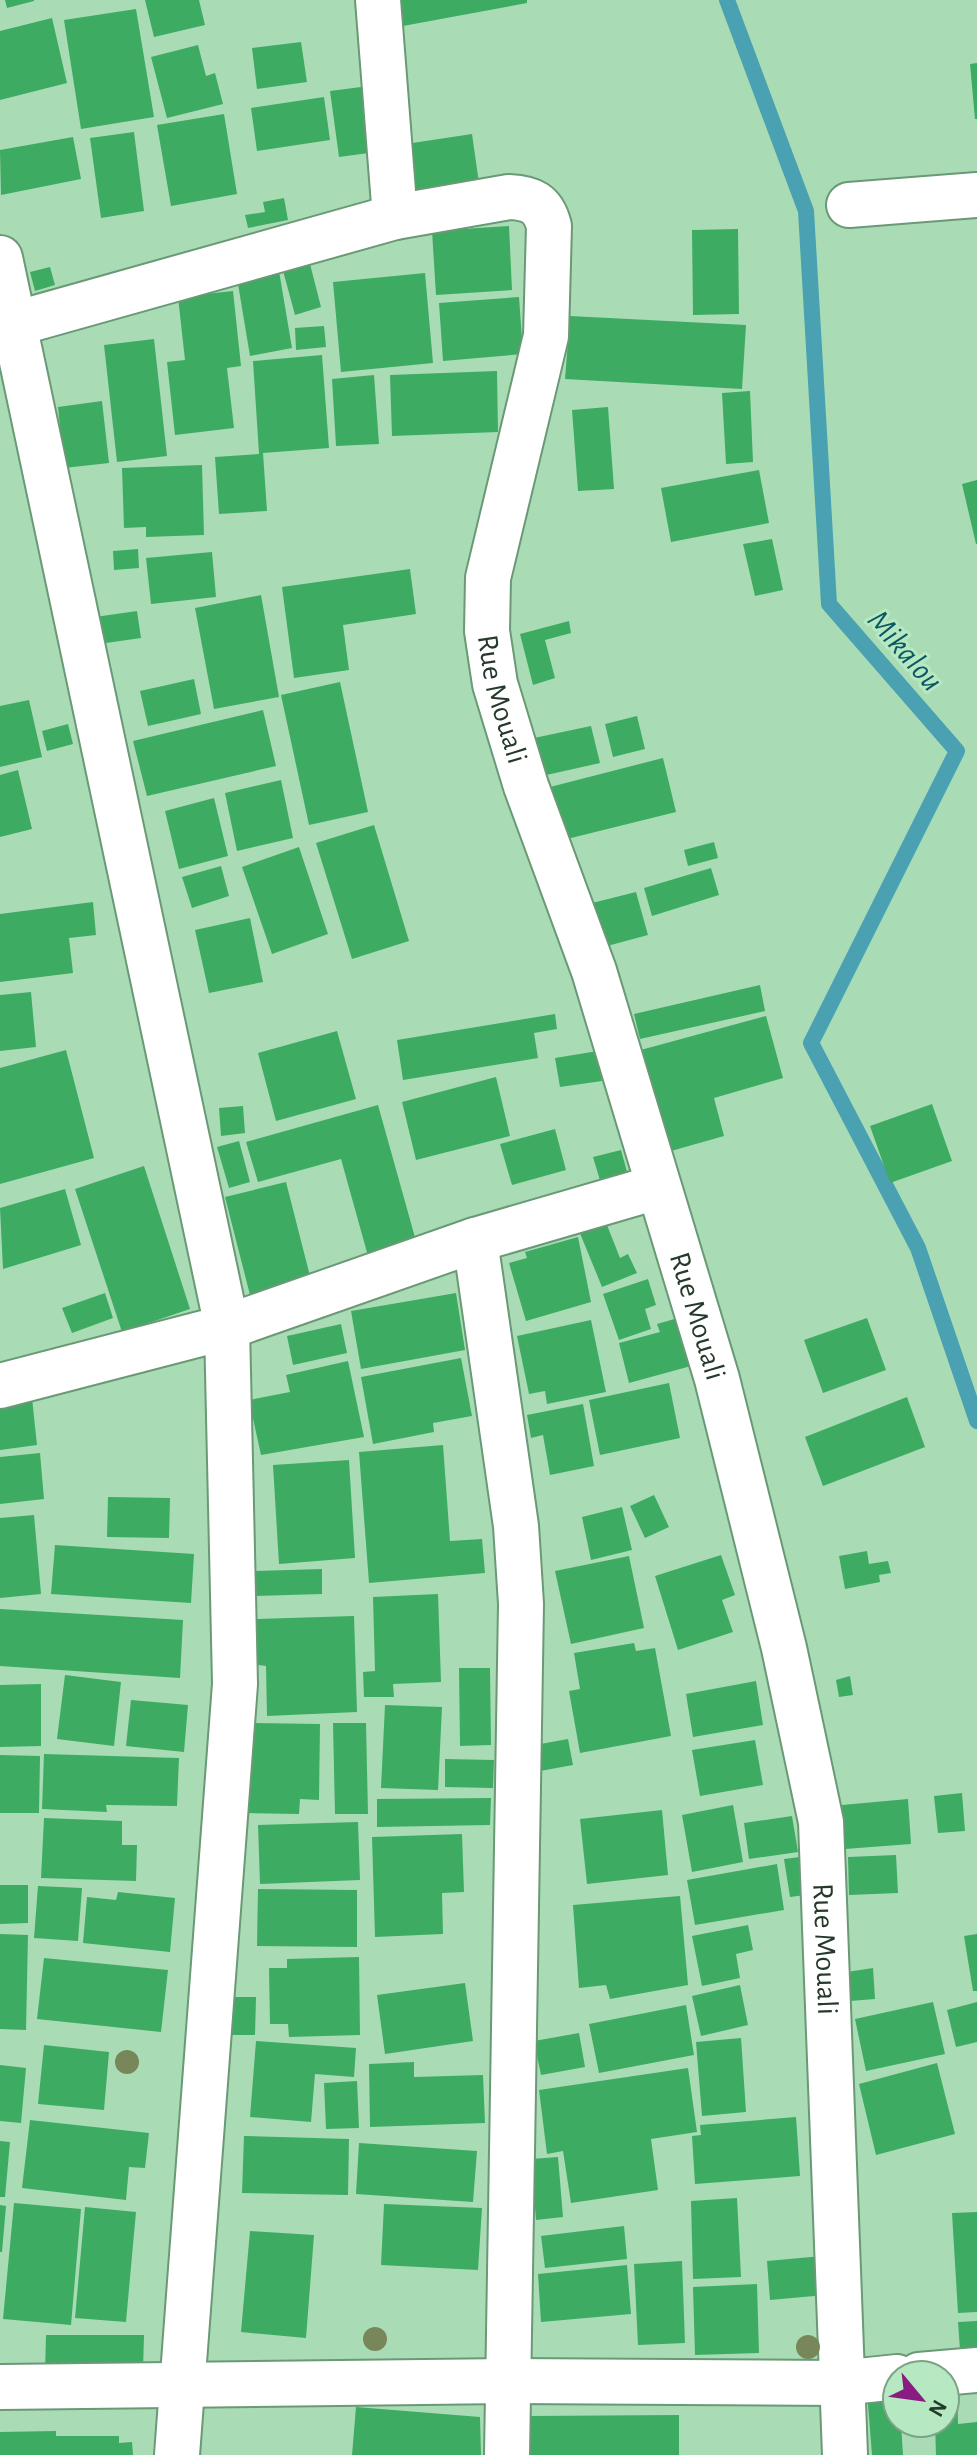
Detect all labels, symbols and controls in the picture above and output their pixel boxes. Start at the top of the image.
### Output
water label: Mikalou [862,604,949,697]
street label: Rue Mouali [472,633,532,767]
street label: Rue Mouali [664,1249,730,1384]
street label: Rue Mouali [807,1883,842,2016]
north arrow [881,2359,961,2439]
text: N [924,2396,951,2420]

